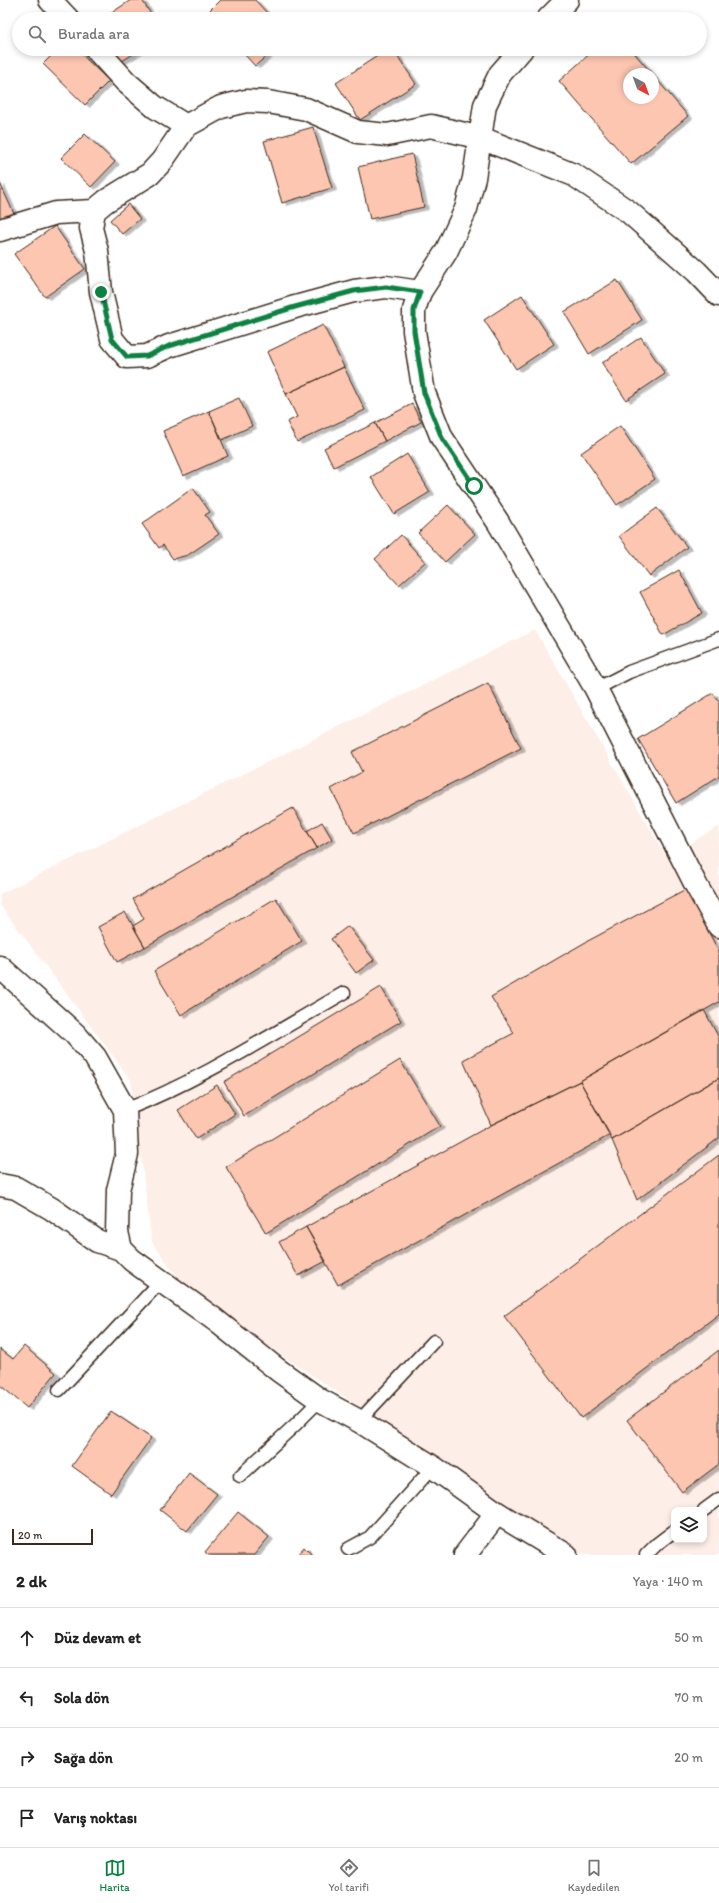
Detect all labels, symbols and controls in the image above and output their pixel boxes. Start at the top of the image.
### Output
search box [12,12,707,56]
icon: search [26,23,48,45]
text: Burada ara [58,25,130,43]
north arrow [623,68,659,104]
route end [92,283,110,301]
route start [465,477,483,495]
map controls [671,1507,707,1543]
button: layers [671,1507,707,1543]
scale bar [12,1527,93,1546]
text: 20 m [18,1529,42,1542]
text: 2 dk [16,1571,47,1591]
text: Yaya · 140 m [633,1574,703,1589]
icon: ahead [16,1627,38,1649]
text: Düz devam et [54,1629,141,1647]
text: 50 m [674,1630,703,1645]
icon: left [16,1687,38,1709]
text: Sola dön [54,1689,109,1707]
text: 70 m [675,1690,703,1705]
icon: right [16,1747,38,1769]
text: Sağa dön [54,1749,113,1767]
text: 20 m [674,1750,703,1765]
icon: arrive [16,1807,38,1829]
text: Varış noktası [54,1809,137,1827]
tab: Harita [99,1857,130,1894]
tab: Yol tarifi [328,1857,369,1894]
tab: Kaydedilen [568,1857,620,1894]

